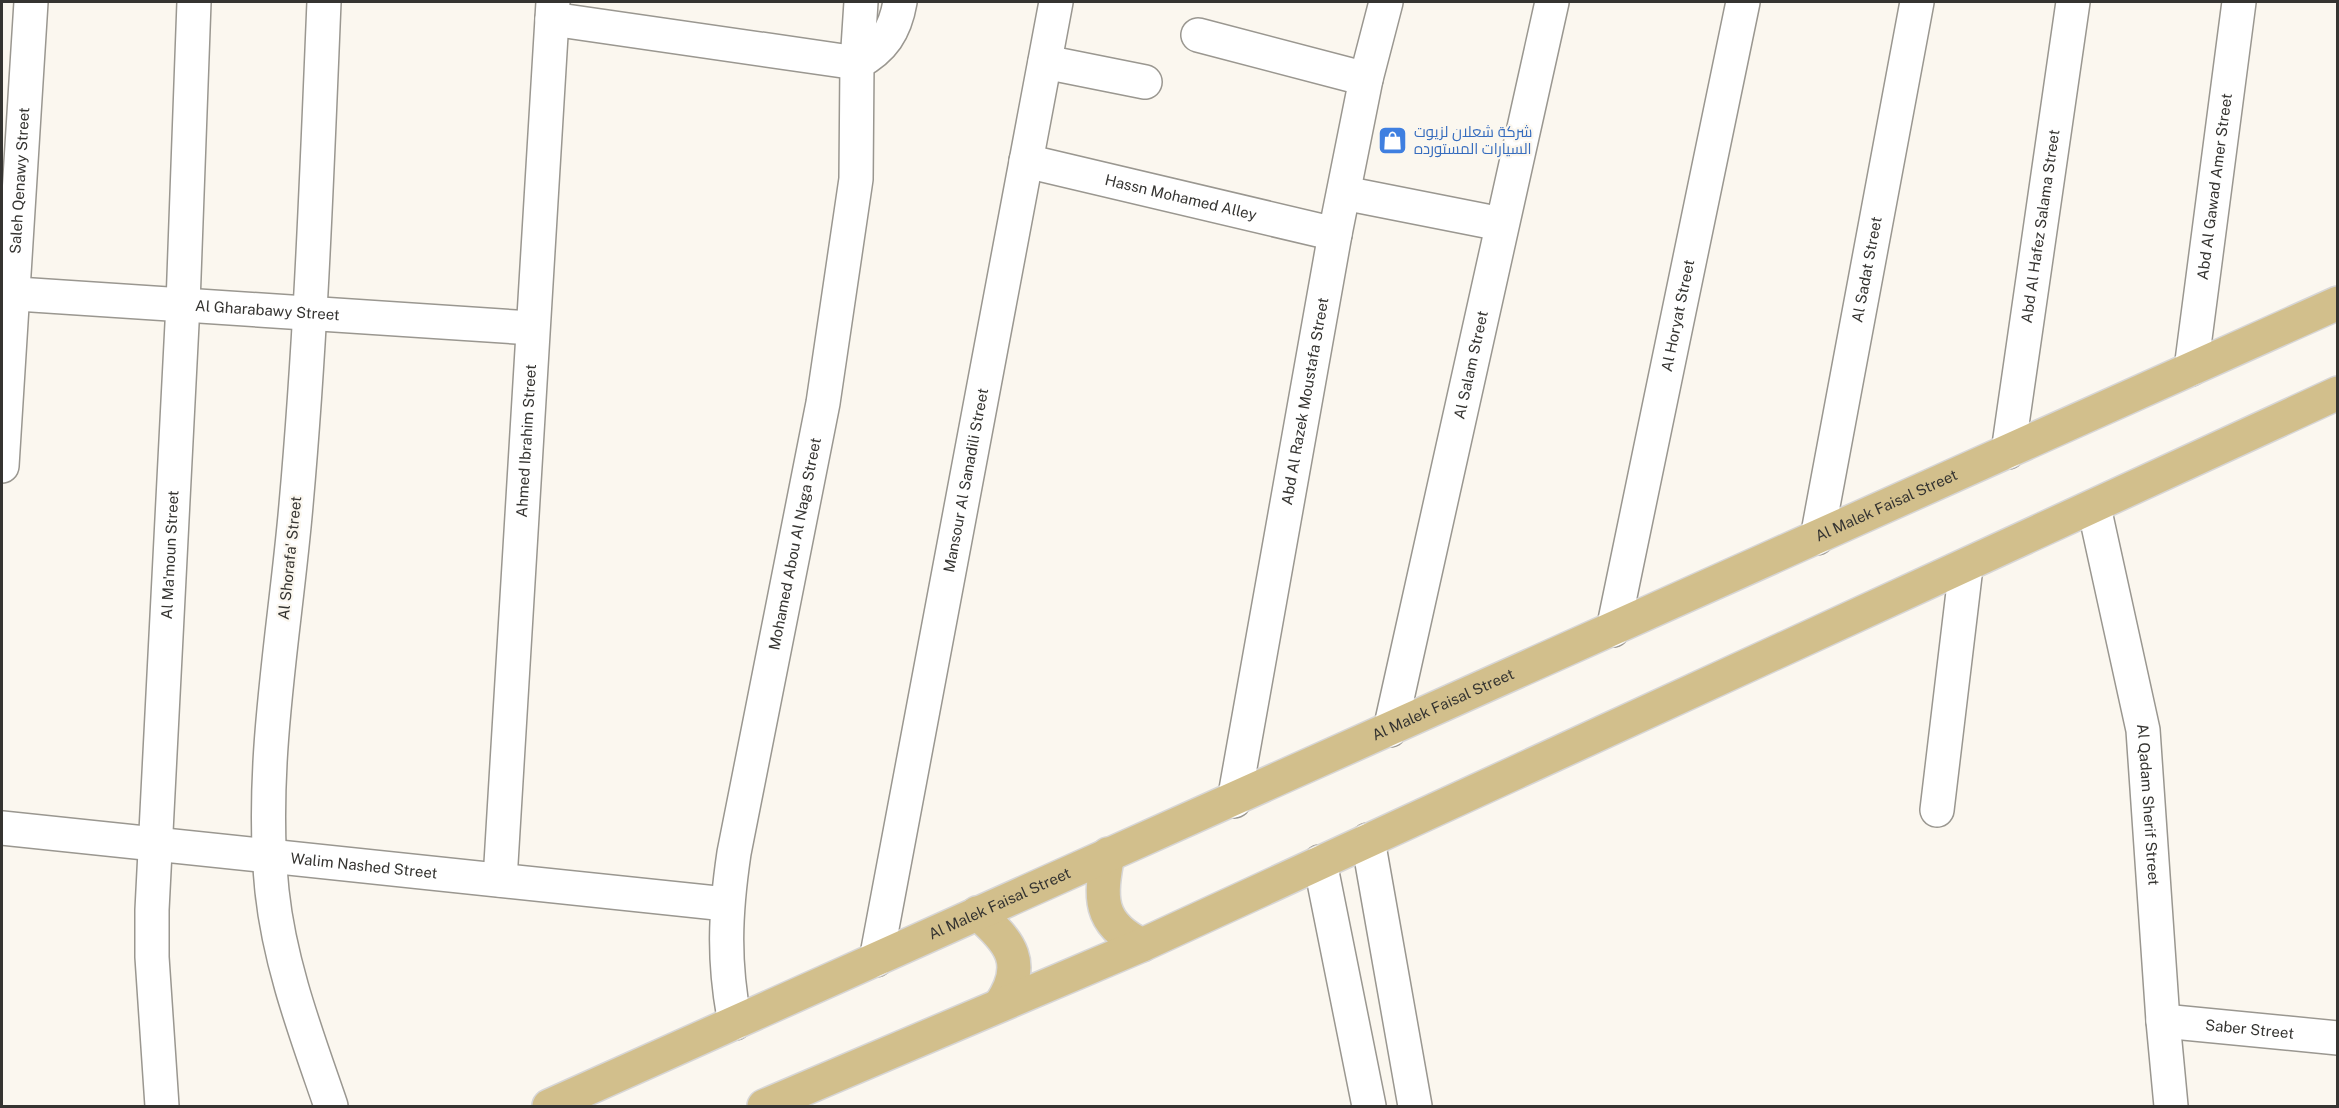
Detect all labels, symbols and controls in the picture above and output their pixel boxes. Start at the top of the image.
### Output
street label: Abd Al Gawad Amer Street [2194,92,2235,281]
street label: Saleh Qenawy Street [6,107,32,254]
place label: شركة شعلان لزيوت السيارات المستورده [1414,123,1532,158]
shop icon: شركة شعلان لزيوت السيارات المستورده [1377,125,1409,157]
street label: Abd Al Hafez Salama Street [2018,128,2063,324]
street label: Hassn Mohamed Alley [1103,171,1258,223]
street label: Al Sadat Street [1848,215,1885,324]
street label: Al Horyat Street [1658,258,1697,373]
street label: Abd Al Razek Moustafa Street [1278,296,1332,506]
street label: Al Gharabawy Street [195,297,340,323]
street label: Al Salam Street [1450,309,1491,421]
street label: Ahmed Ibrahim Street [513,364,539,518]
street label: Mansour Al Sanadili Street [940,387,991,574]
street label: Mohamed Abou Al Naga Street [765,436,824,652]
street label: Al Malek Faisal Street [1813,466,1960,544]
street label: Al Ma'moun Street [158,490,181,620]
street label: Al Shorafa' Street [275,495,304,621]
street label: Al Malek Faisal Street [1369,665,1517,744]
street label: Al Qadam Sherif Street [2134,722,2163,886]
street label: Walim Nashed Street [290,849,439,882]
street label: Al Malek Faisal Street [926,864,1073,943]
street label: Saber Street [2204,1016,2295,1042]

